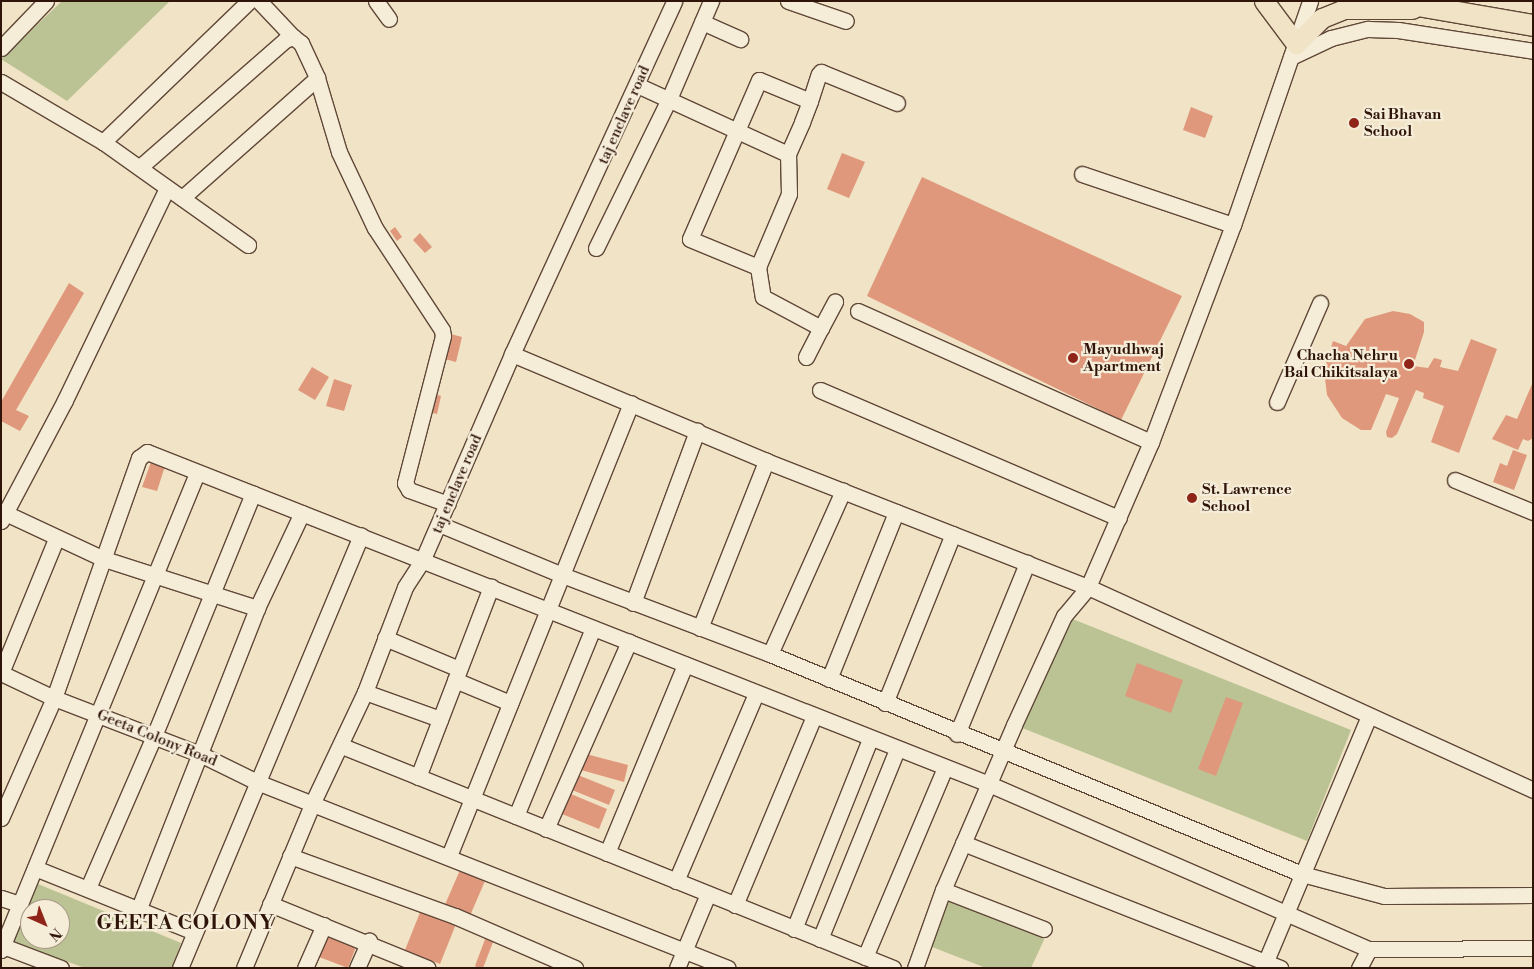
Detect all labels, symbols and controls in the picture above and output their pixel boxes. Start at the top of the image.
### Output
street label: taj enclave road [594,63,654,167]
place label: Sai Bhavan School [1364,105,1441,140]
marker: Sai Bhavan School [1348,117,1360,129]
place label: Mayudhwaj Apartment [1083,340,1164,375]
place label: Chacha Nehru Bal Chikitsalaya [1284,346,1398,381]
marker: Mayudhwaj Apartment [1067,352,1079,364]
marker: Chacha Nehru Bal Chikitsalaya [1402,357,1416,371]
street label: taj enclave road [428,432,486,536]
place label: St. Lawrence School [1202,480,1292,515]
marker: St. Lawrence School [1186,492,1198,504]
street label: Geeta Colony Road [94,706,220,770]
north arrow [20,899,70,949]
district label: GEETA COLONY [95,911,277,935]
text: N [44,924,65,944]

